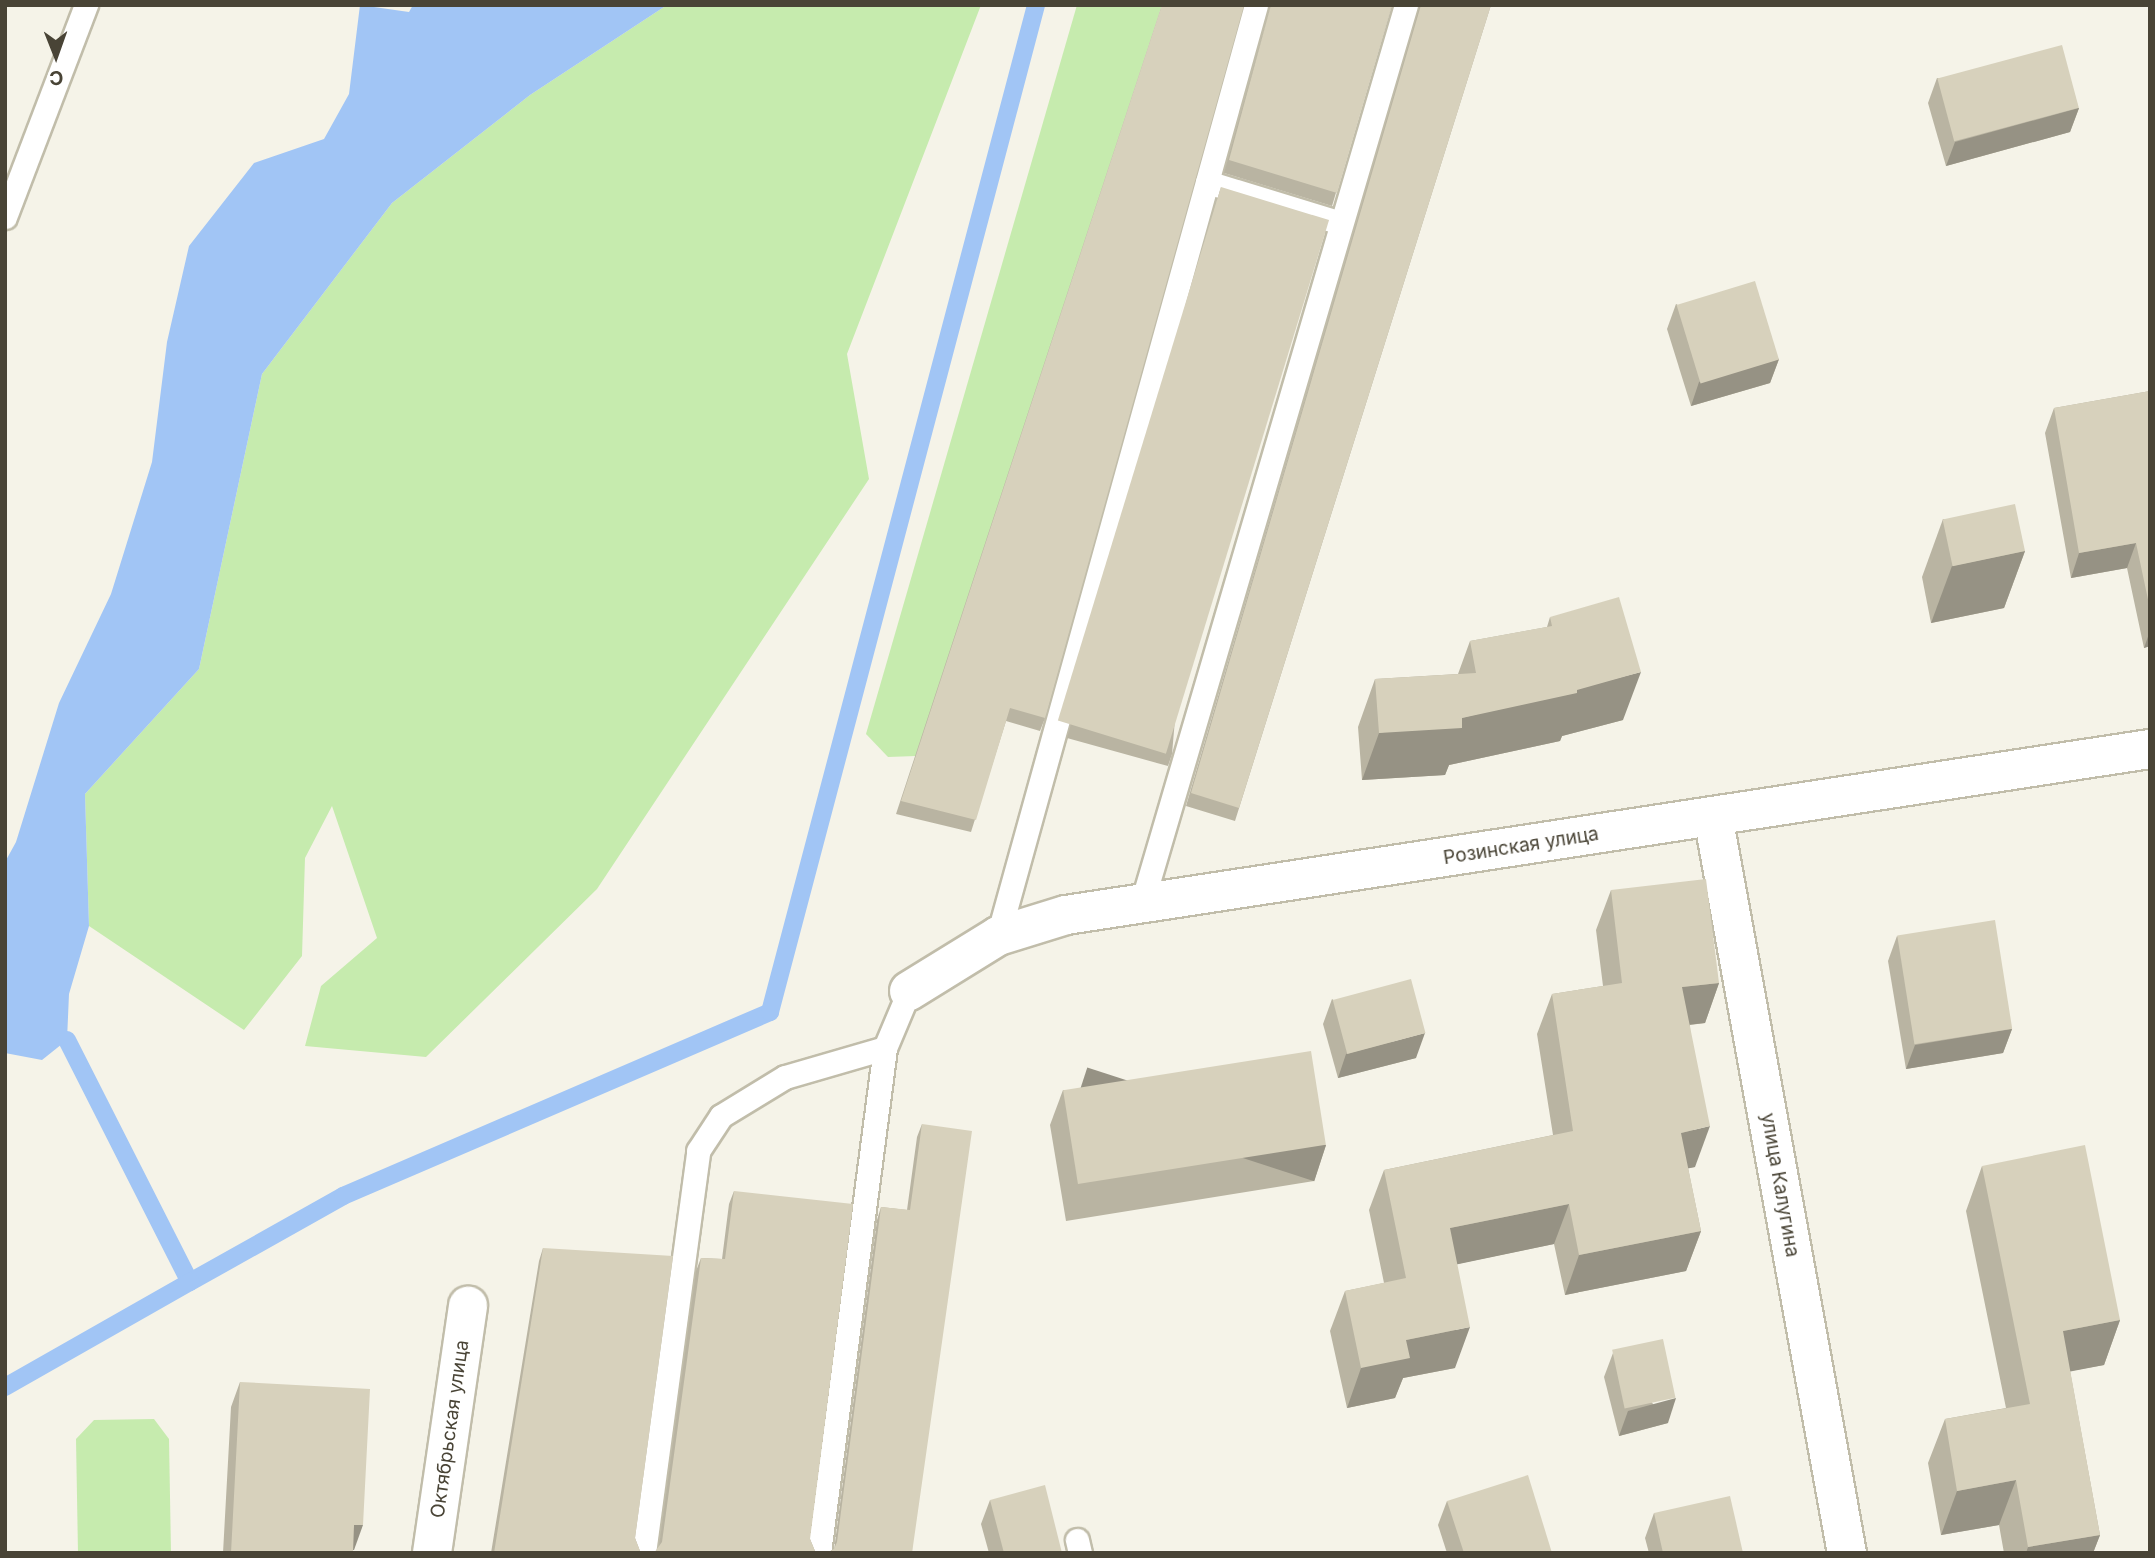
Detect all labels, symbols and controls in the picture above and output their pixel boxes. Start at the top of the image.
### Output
north arrow [21,21,91,91]
text: С [49,66,64,89]
street label: Розинская улица [1442,822,1600,870]
street label: улица Калугина [1756,1111,1804,1259]
street label: Октябрьская улица [426,1339,474,1519]

